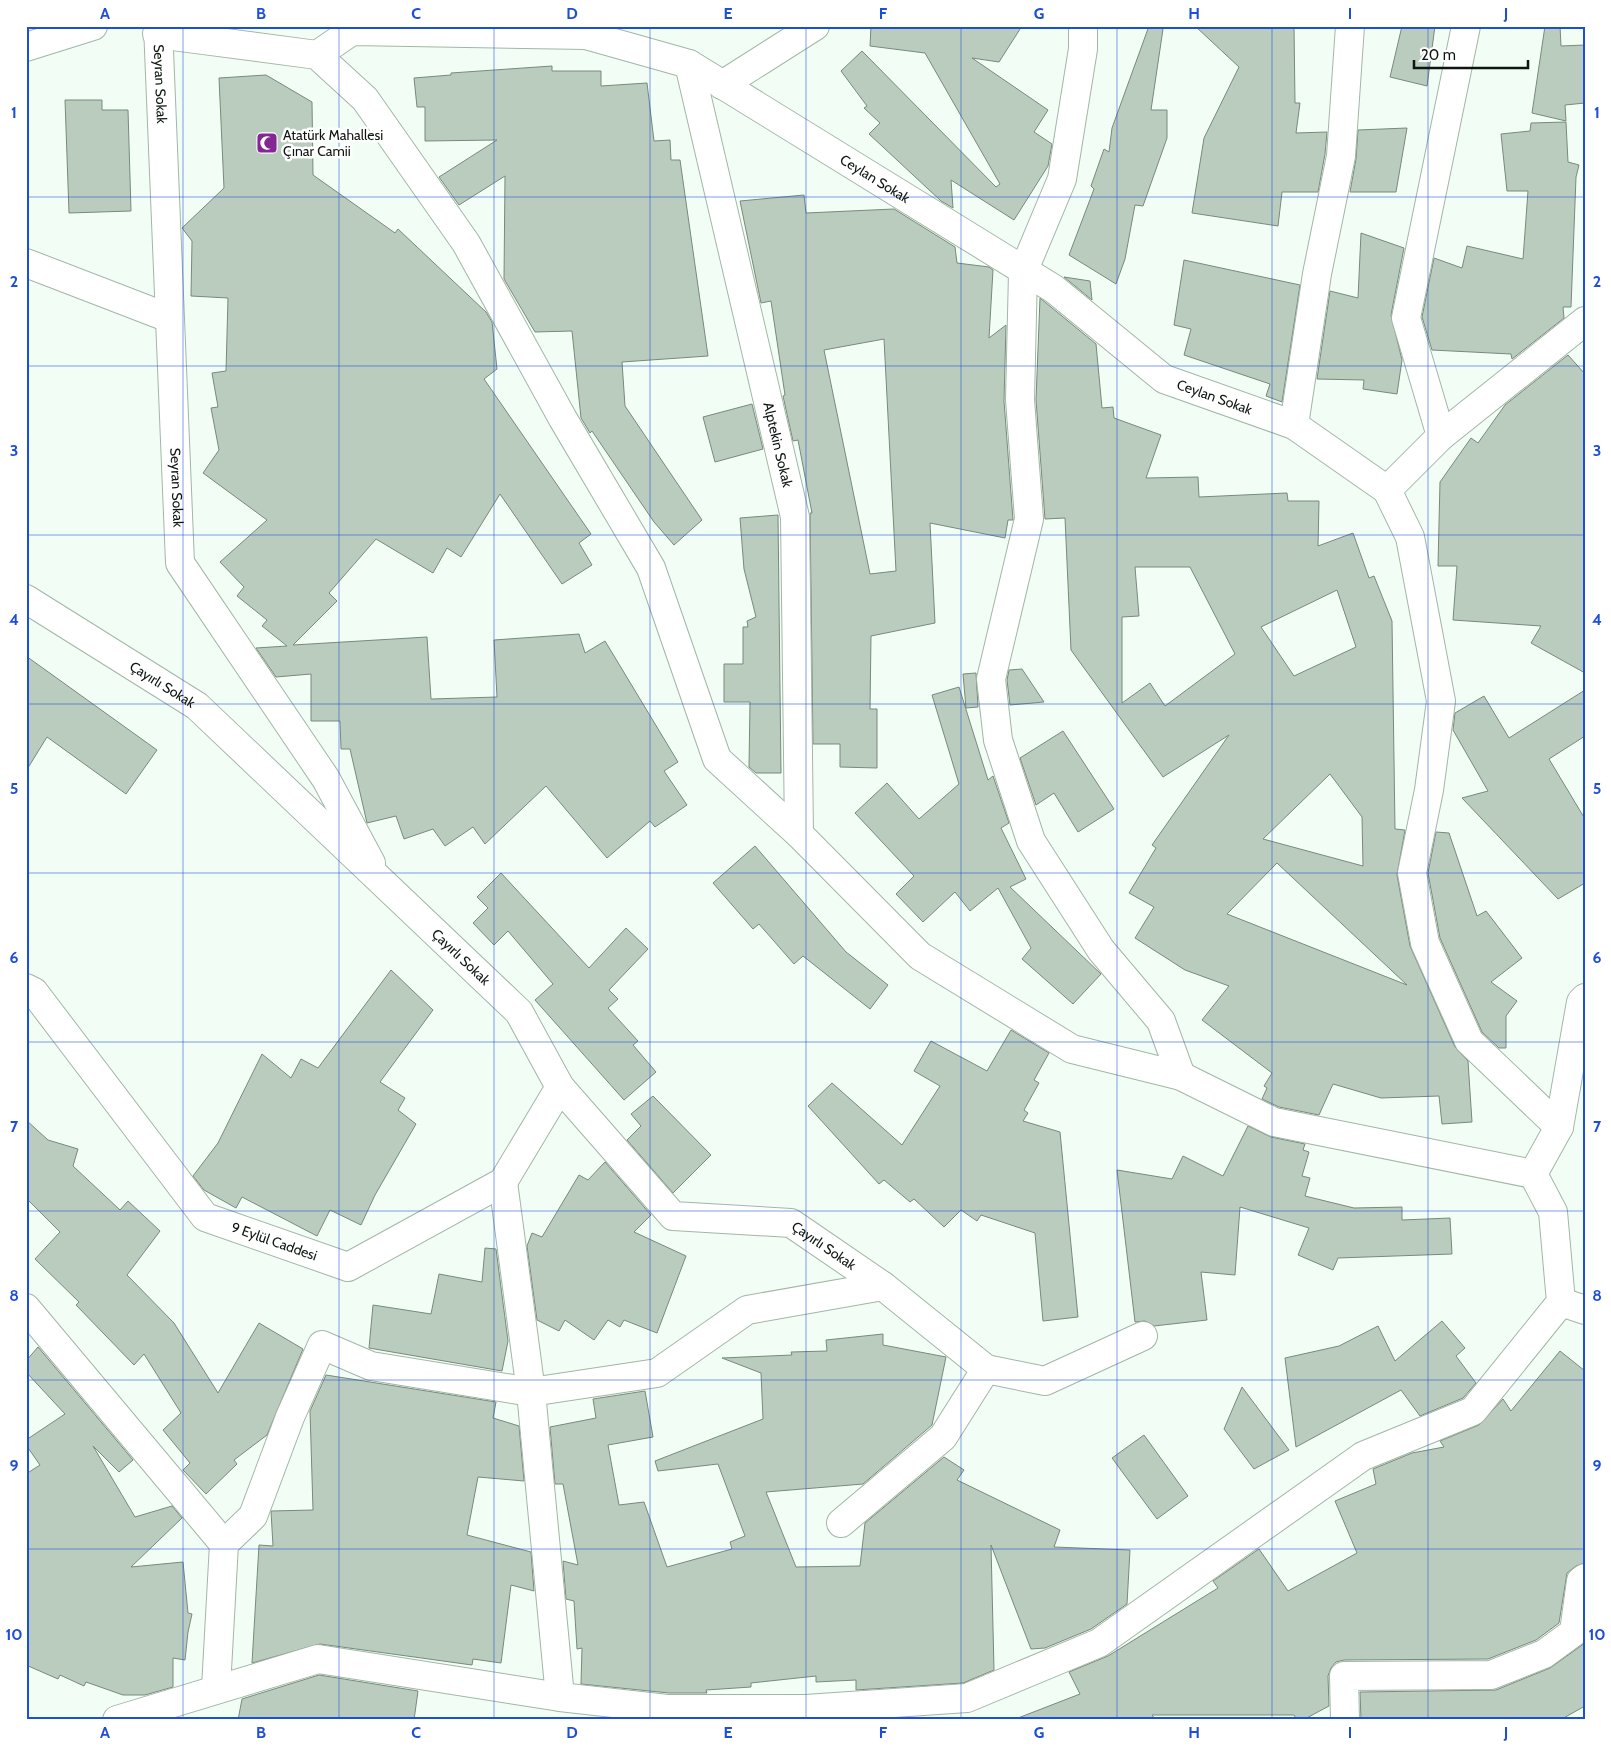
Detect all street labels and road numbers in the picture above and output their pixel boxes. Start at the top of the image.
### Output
street label: Seyran Sokak [150,44,171,125]
street label: Ceylan Sokak [837,150,914,207]
street label: Ceylan Sokak [1174,375,1255,419]
street label: Alptekin Sokak [759,400,797,490]
street label: Seyran Sokak [166,448,188,528]
street label: Çayırlı Sokak [126,657,199,712]
street label: Çayırlı Sokak [428,925,495,989]
street label: Çayırlı Sokak [788,1217,860,1274]
street label: 9 Eylül Caddesi [229,1218,320,1265]

